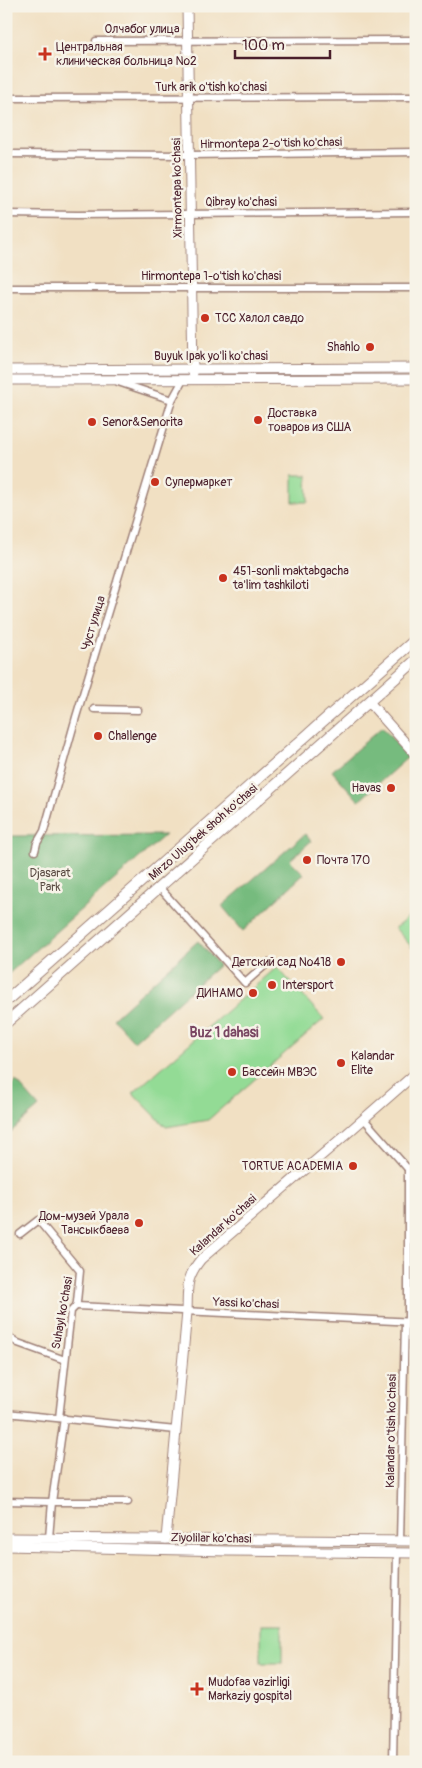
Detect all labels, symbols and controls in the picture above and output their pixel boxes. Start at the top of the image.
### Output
street label: Олчабог улица [104,22,180,37]
scale bar [235,28,330,60]
text: 100 m [242,36,285,55]
place label: Центральная клиническая больница №2 [56,40,197,69]
marker: Центральная клиническая больница №2 [38,47,52,61]
street label: Turk arik o'tish ko'chasi [155,80,267,95]
street label: Hirmontepa 2-o'tish ko'chasi [200,135,342,152]
street label: Xirmontepa ko'chasi [169,138,186,238]
street label: Qibray ko'chasi [205,195,277,210]
street label: Hirmontepa 1-o'tish ko'chasi [141,269,281,284]
place label: ТСС Халол савдо [215,311,305,326]
marker: ТСС Халол савдо [199,312,211,324]
place label: Shahlo [327,340,361,355]
marker: Shahlo [364,341,376,353]
street label: Buyuk Ipak yo'li ko'chasi [154,349,268,364]
place label: Доставка товаров из США [267,406,352,435]
marker: Доставка товаров из США [252,414,264,426]
place label: Senor&Senorita [102,415,183,430]
marker: Senor&Senorita [86,416,98,428]
place label: Супермаркет [165,475,233,490]
marker: Супермаркет [149,476,161,488]
place label: 451-sonli maktabgacha ta'lim tashkiloti [232,564,349,593]
marker: 451-sonli maktabgacha ta'lim tashkiloti [217,572,229,584]
street label: Чуст улица [78,593,109,652]
place label: Challenge [108,729,157,744]
marker: Challenge [92,730,104,742]
street label: Mirzo Ulug'bek shoh ko'chasi [146,781,261,884]
place label: Havas [351,781,382,796]
marker: Havas [385,782,397,794]
place label: Почта 170 [317,853,370,868]
marker: Почта 170 [301,854,313,866]
park label: Djasarat Park [29,866,71,895]
place label: Детский сад №418 [231,955,331,970]
marker: Детский сад №418 [335,956,347,968]
place label: Intersport [282,978,334,993]
marker: Intersport [266,979,278,991]
place label: ДИНАМО [196,986,243,1001]
marker: ДИНАМО [247,987,259,999]
district label: Buz 1 dahasi [189,1024,259,1041]
place label: Kalandar Elite [351,1049,395,1078]
marker: Kalandar Elite [335,1057,347,1069]
place label: Бассейн МВЭС [242,1065,317,1080]
marker: Бассейн МВЭС [226,1066,238,1078]
place label: TORTUE ACADEMIA [242,1159,343,1174]
marker: TORTUE ACADEMIA [347,1160,359,1172]
street label: Kalandar ko'chasi [187,1191,260,1259]
place label: Дом-музей Урала Тансыкбаева [38,1209,129,1238]
marker: Дом-музей Урала Тансыкбаева [133,1217,145,1229]
street label: Suhayl ko'chasi [49,1276,76,1351]
street label: Yassi ko'chasi [212,1295,279,1312]
street label: Kalandar o'tish ko'chasi [383,1374,400,1488]
street label: Ziyolilar ko'chasi [170,1530,252,1547]
place label: Mudofaa vazirligi Markaziy gospital [208,1675,292,1704]
marker: Mudofaa vazirligi Markaziy gospital [190,1682,204,1696]

